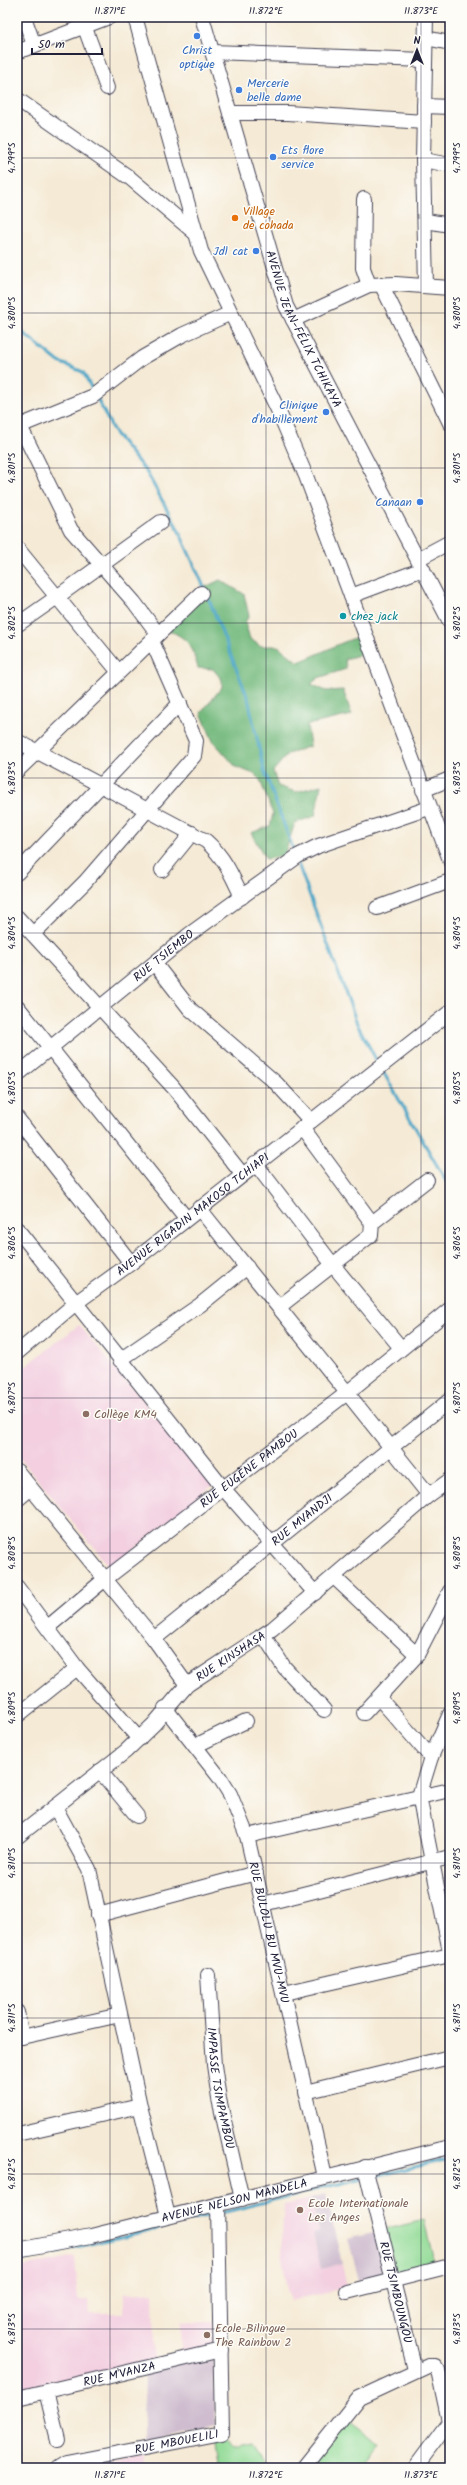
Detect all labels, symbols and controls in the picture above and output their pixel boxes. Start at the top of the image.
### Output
text: 11.871°E [94,3,127,19]
text: 11.872°E [249,3,284,19]
text: 11.873°E [404,3,439,19]
scale bar [32,30,102,56]
north arrow [397,30,437,70]
marker: Christ optique [192,31,202,41]
text: N [414,32,421,50]
text: 50 m [38,35,65,54]
place label: Christ optique [179,41,215,74]
place label: Mercerie belle dame [247,74,302,107]
marker: Mercerie belle dame [234,85,244,95]
place label: Ets flore service [281,141,325,174]
text: 4.799°S [4,142,20,173]
text: 4.799°S [449,142,465,173]
marker: Ets flore service [268,152,278,162]
place label: Village de cohada [243,202,294,235]
marker: Village de cohada [230,213,240,223]
place label: Jdl cat [213,242,248,261]
marker: Jdl cat [251,246,261,256]
street label: AVENUE JEAN-FÉLIX TCHIKAYA [260,248,346,412]
text: 4.800°S [4,296,20,329]
text: 4.800°S [449,296,465,329]
place label: Clinique d'habillement [252,396,319,429]
marker: Clinique d'habillement [321,407,331,417]
text: 4.801°S [4,452,20,483]
text: 4.801°S [449,452,465,483]
place label: Canaan [375,493,412,512]
marker: Canaan [415,497,425,507]
text: 4.802°S [4,606,20,640]
text: 4.802°S [449,606,465,640]
place label: chez jack [351,607,398,626]
marker: chez jack [338,611,348,621]
text: 4.803°S [4,761,20,795]
text: 4.803°S [449,761,465,795]
text: 4.804°S [4,916,20,950]
text: 4.804°S [449,916,465,950]
street label: RUE TSIEMBO [129,925,199,987]
text: 4.805°S [4,1071,20,1104]
text: 4.805°S [449,1071,465,1104]
street label: AVENUE RIGADIN MAKOSO TCHIAPI [112,1148,274,1281]
text: 4.806°S [4,1226,20,1260]
text: 4.806°S [449,1226,465,1260]
text: 4.807°S [4,1381,20,1414]
text: 4.807°S [449,1381,465,1414]
place label: Collège KM4 [94,1405,157,1424]
marker: Collège KM4 [81,1409,91,1419]
street label: RUE EUGÈNE PAMBOU [196,1425,303,1513]
street label: RUE MVANDJI [267,1489,337,1551]
text: 4.808°S [4,1536,20,1570]
text: 4.808°S [449,1536,465,1570]
street label: RUE KINSHASA [192,1627,270,1687]
text: 4.809°S [4,1691,20,1724]
text: 4.809°S [449,1691,465,1724]
text: 4.810°S [4,1847,20,1878]
text: 4.810°S [449,1847,465,1878]
street label: RUE BULOLU BU MVU-MVU [243,1860,294,2005]
text: 4.811°S [4,2003,20,2032]
text: 4.811°S [449,2003,465,2032]
street label: IMPASSE TSIMPAMBOU [202,2027,239,2151]
text: 4.812°S [4,2158,20,2190]
text: 4.812°S [449,2158,465,2190]
street label: AVENUE NELSON MANDELA [159,2174,309,2228]
place label: Ecole Internationale Les Anges [308,2194,409,2227]
marker: Ecole Internationale Les Anges [295,2205,305,2215]
street label: RUE TSIMBOUNGOU [374,2239,417,2345]
text: 4.813°S [4,2313,20,2345]
text: 4.813°S [449,2313,465,2345]
place label: Ecole Bilingue The Rainbow 2 [215,2319,292,2352]
marker: Ecole Bilingue The Rainbow 2 [202,2330,212,2340]
street label: RUE M'VANZA [81,2357,157,2392]
street label: RUE MBOUELILI [133,2425,221,2460]
text: 11.871°E [94,2467,127,2483]
text: 11.872°E [249,2467,284,2483]
text: 11.873°E [404,2467,439,2483]

